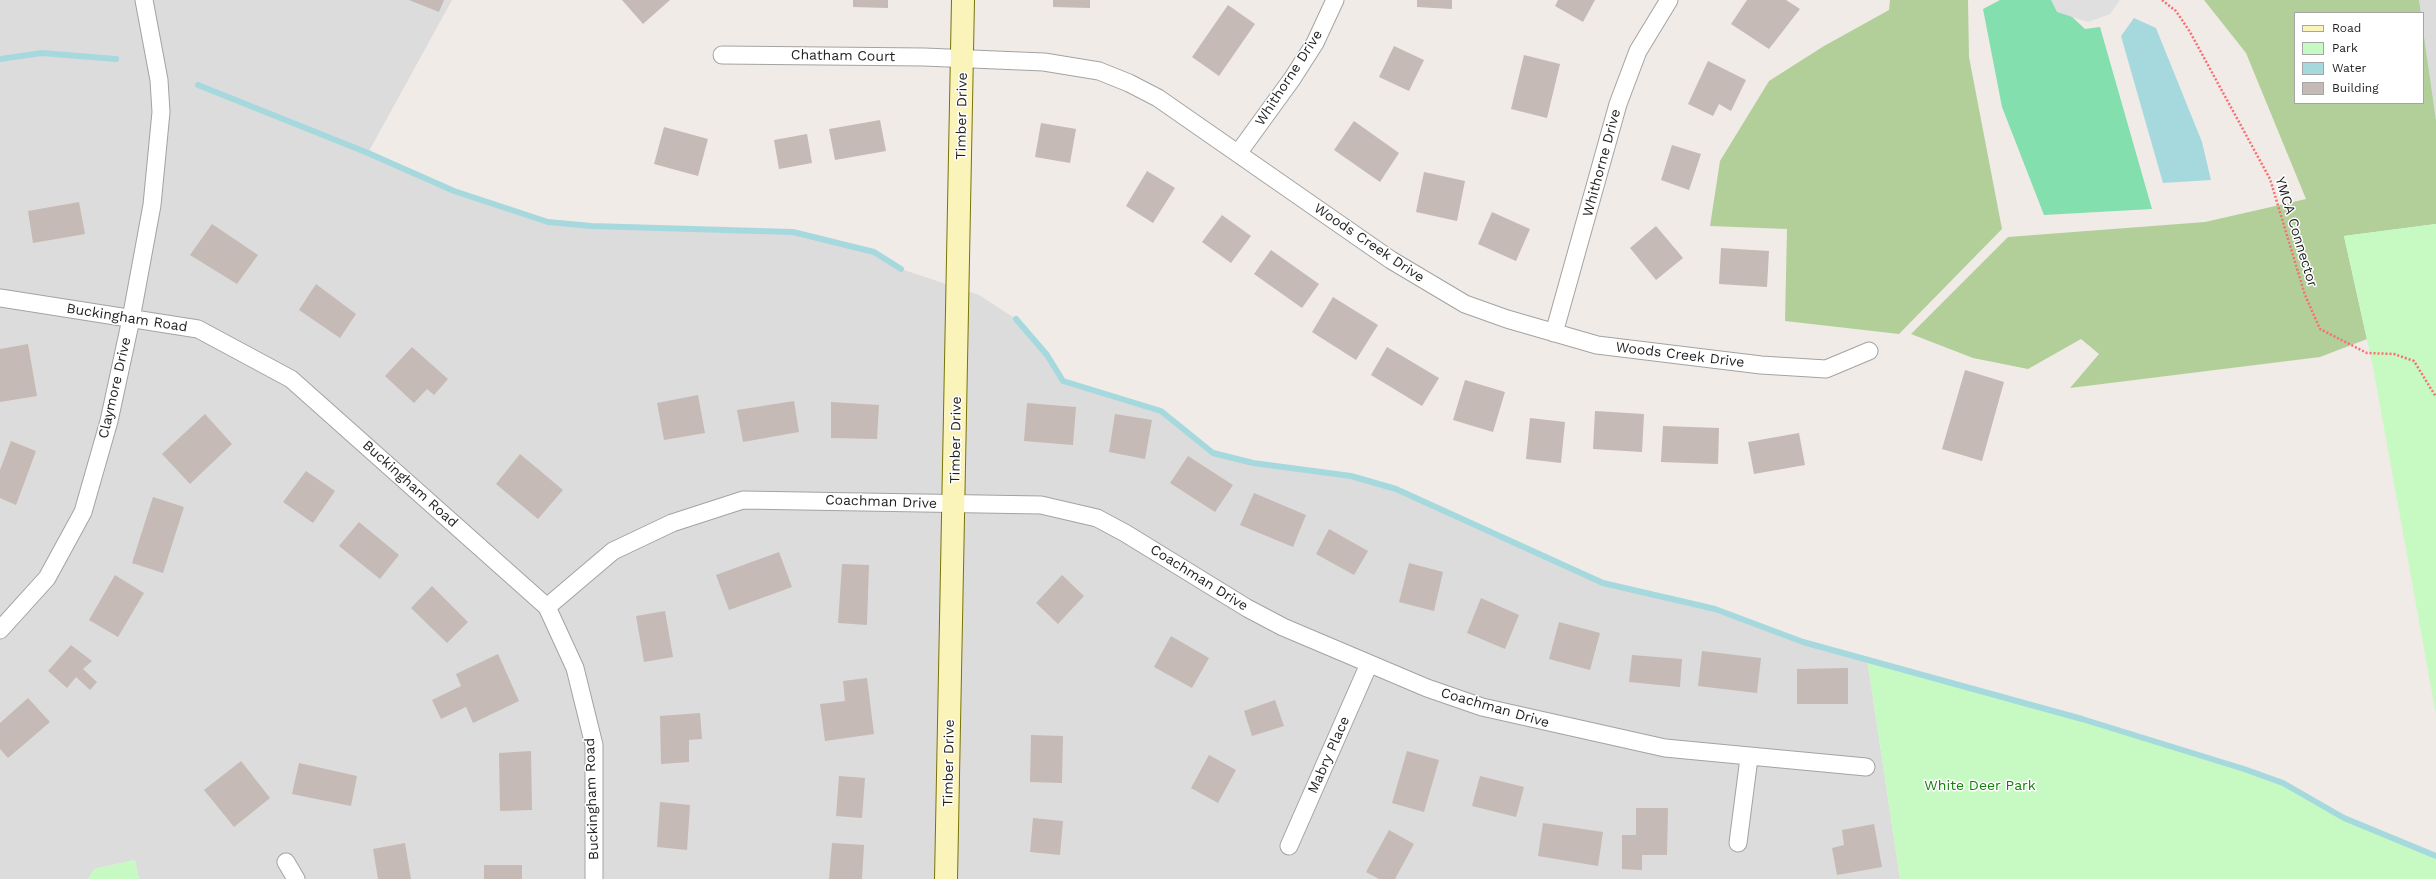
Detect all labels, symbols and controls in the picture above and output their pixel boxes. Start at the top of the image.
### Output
legend [2294,12,2424,104]
text: Road [2332,21,2361,35]
street label: Whithorne Drive [1252,27,1326,129]
text: Park [2332,41,2358,55]
street label: Chatham Court [791,47,895,65]
text: Water [2332,61,2366,75]
street label: Timber Drive [953,72,971,160]
text: Building [2332,81,2379,95]
street label: Whithorne Drive [1580,107,1624,219]
street label: YMCA Connector [2271,175,2321,289]
street label: Woods Creek Drive [1311,200,1427,286]
street label: Buckingham Road [65,300,189,336]
street label: Claymore Drive [95,336,135,440]
street label: Woods Creek Drive [1615,339,1745,371]
street label: Timber Drive [947,396,965,484]
street label: Buckingham Road [359,437,461,531]
street label: Coachman Drive [825,492,937,512]
street label: Coachman Drive [1147,541,1251,615]
street label: Coachman Drive [1439,684,1551,732]
street label: Mabry Place [1304,714,1354,796]
street label: Timber Drive [940,719,958,807]
street label: Buckingham Road [581,738,603,860]
park label: White Deer Park [1924,778,2036,794]

